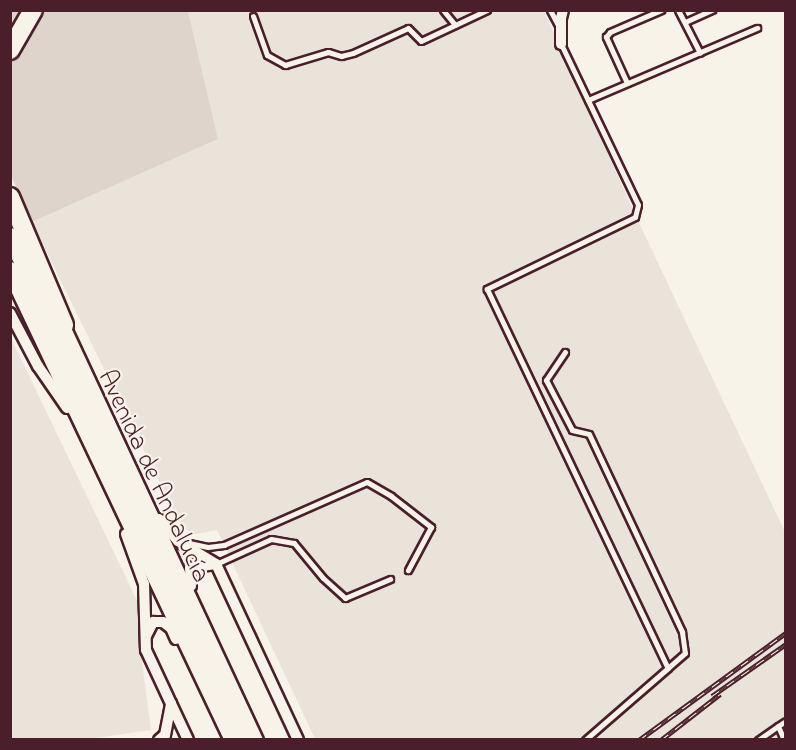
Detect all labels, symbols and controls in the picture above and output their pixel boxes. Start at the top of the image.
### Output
street label: Avenida de Andalucía [89,366,215,588]

